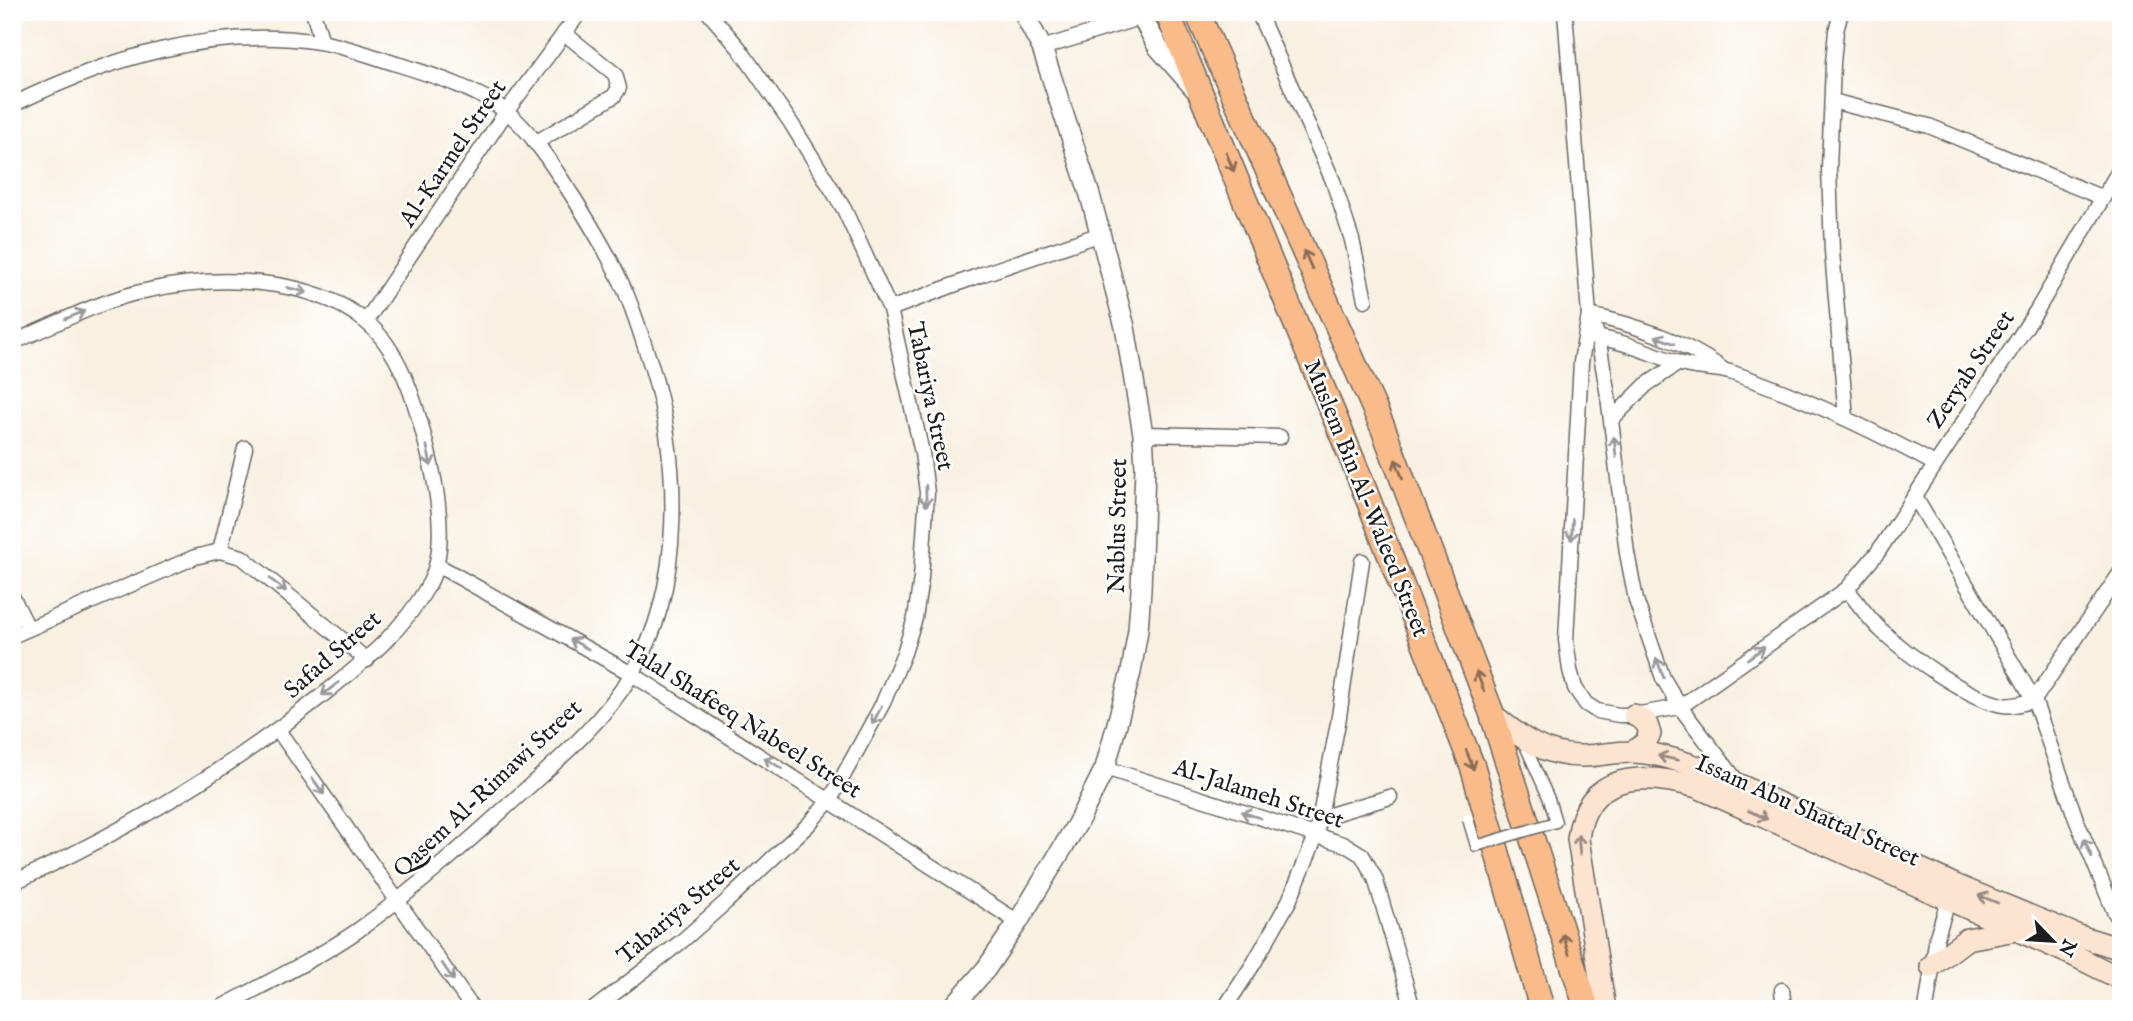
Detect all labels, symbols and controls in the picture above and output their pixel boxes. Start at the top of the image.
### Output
street label: Al-Karmel Street [392,74,514,234]
one-way arrow [1224,151,1237,173]
one-way arrow [1301,250,1314,271]
one-way arrow [285,284,307,297]
street label: Zeryab Street [1920,305,2022,435]
one-way arrow [63,308,85,321]
street label: Tabariya Street [899,319,960,474]
one-way arrow [1655,332,1677,345]
street label: Muslem Bin Al-Waleed Street [1296,355,1436,642]
one-way arrow [1608,436,1621,458]
one-way arrow [423,444,436,467]
street label: Nablus Street [1102,458,1135,594]
one-way arrow [1391,458,1404,480]
one-way arrow [919,484,933,507]
one-way arrow [1566,518,1579,541]
one-way arrow [268,578,286,593]
street label: Safad Street [278,604,388,706]
street label: Talal Shafeeq Nabeel Street [617,634,867,806]
one-way arrow [569,637,590,650]
one-way arrow [1746,646,1765,660]
one-way arrow [1652,658,1665,680]
one-way arrow [1472,671,1485,693]
one-way arrow [322,681,340,697]
street label: Qasem Al-Rimawi Street [387,693,589,885]
one-way arrow [870,704,883,725]
one-way arrow [1465,748,1477,770]
street label: Issam Abu Shattal Street [1691,748,1924,875]
one-way arrow [1657,751,1680,764]
street label: Al-Jalameh Street [1168,752,1348,837]
one-way arrow [763,756,783,770]
one-way arrow [310,776,325,795]
one-way arrow [1240,808,1262,821]
one-way arrow [1746,809,1768,822]
one-way arrow [1572,834,1585,857]
one-way arrow [2081,838,2094,860]
street label: Tabariya Street [611,851,747,972]
one-way arrow [1978,891,2000,904]
north arrow [2018,906,2088,976]
one-way arrow [1559,933,1572,955]
text: N [2052,934,2081,960]
one-way arrow [441,962,455,981]

